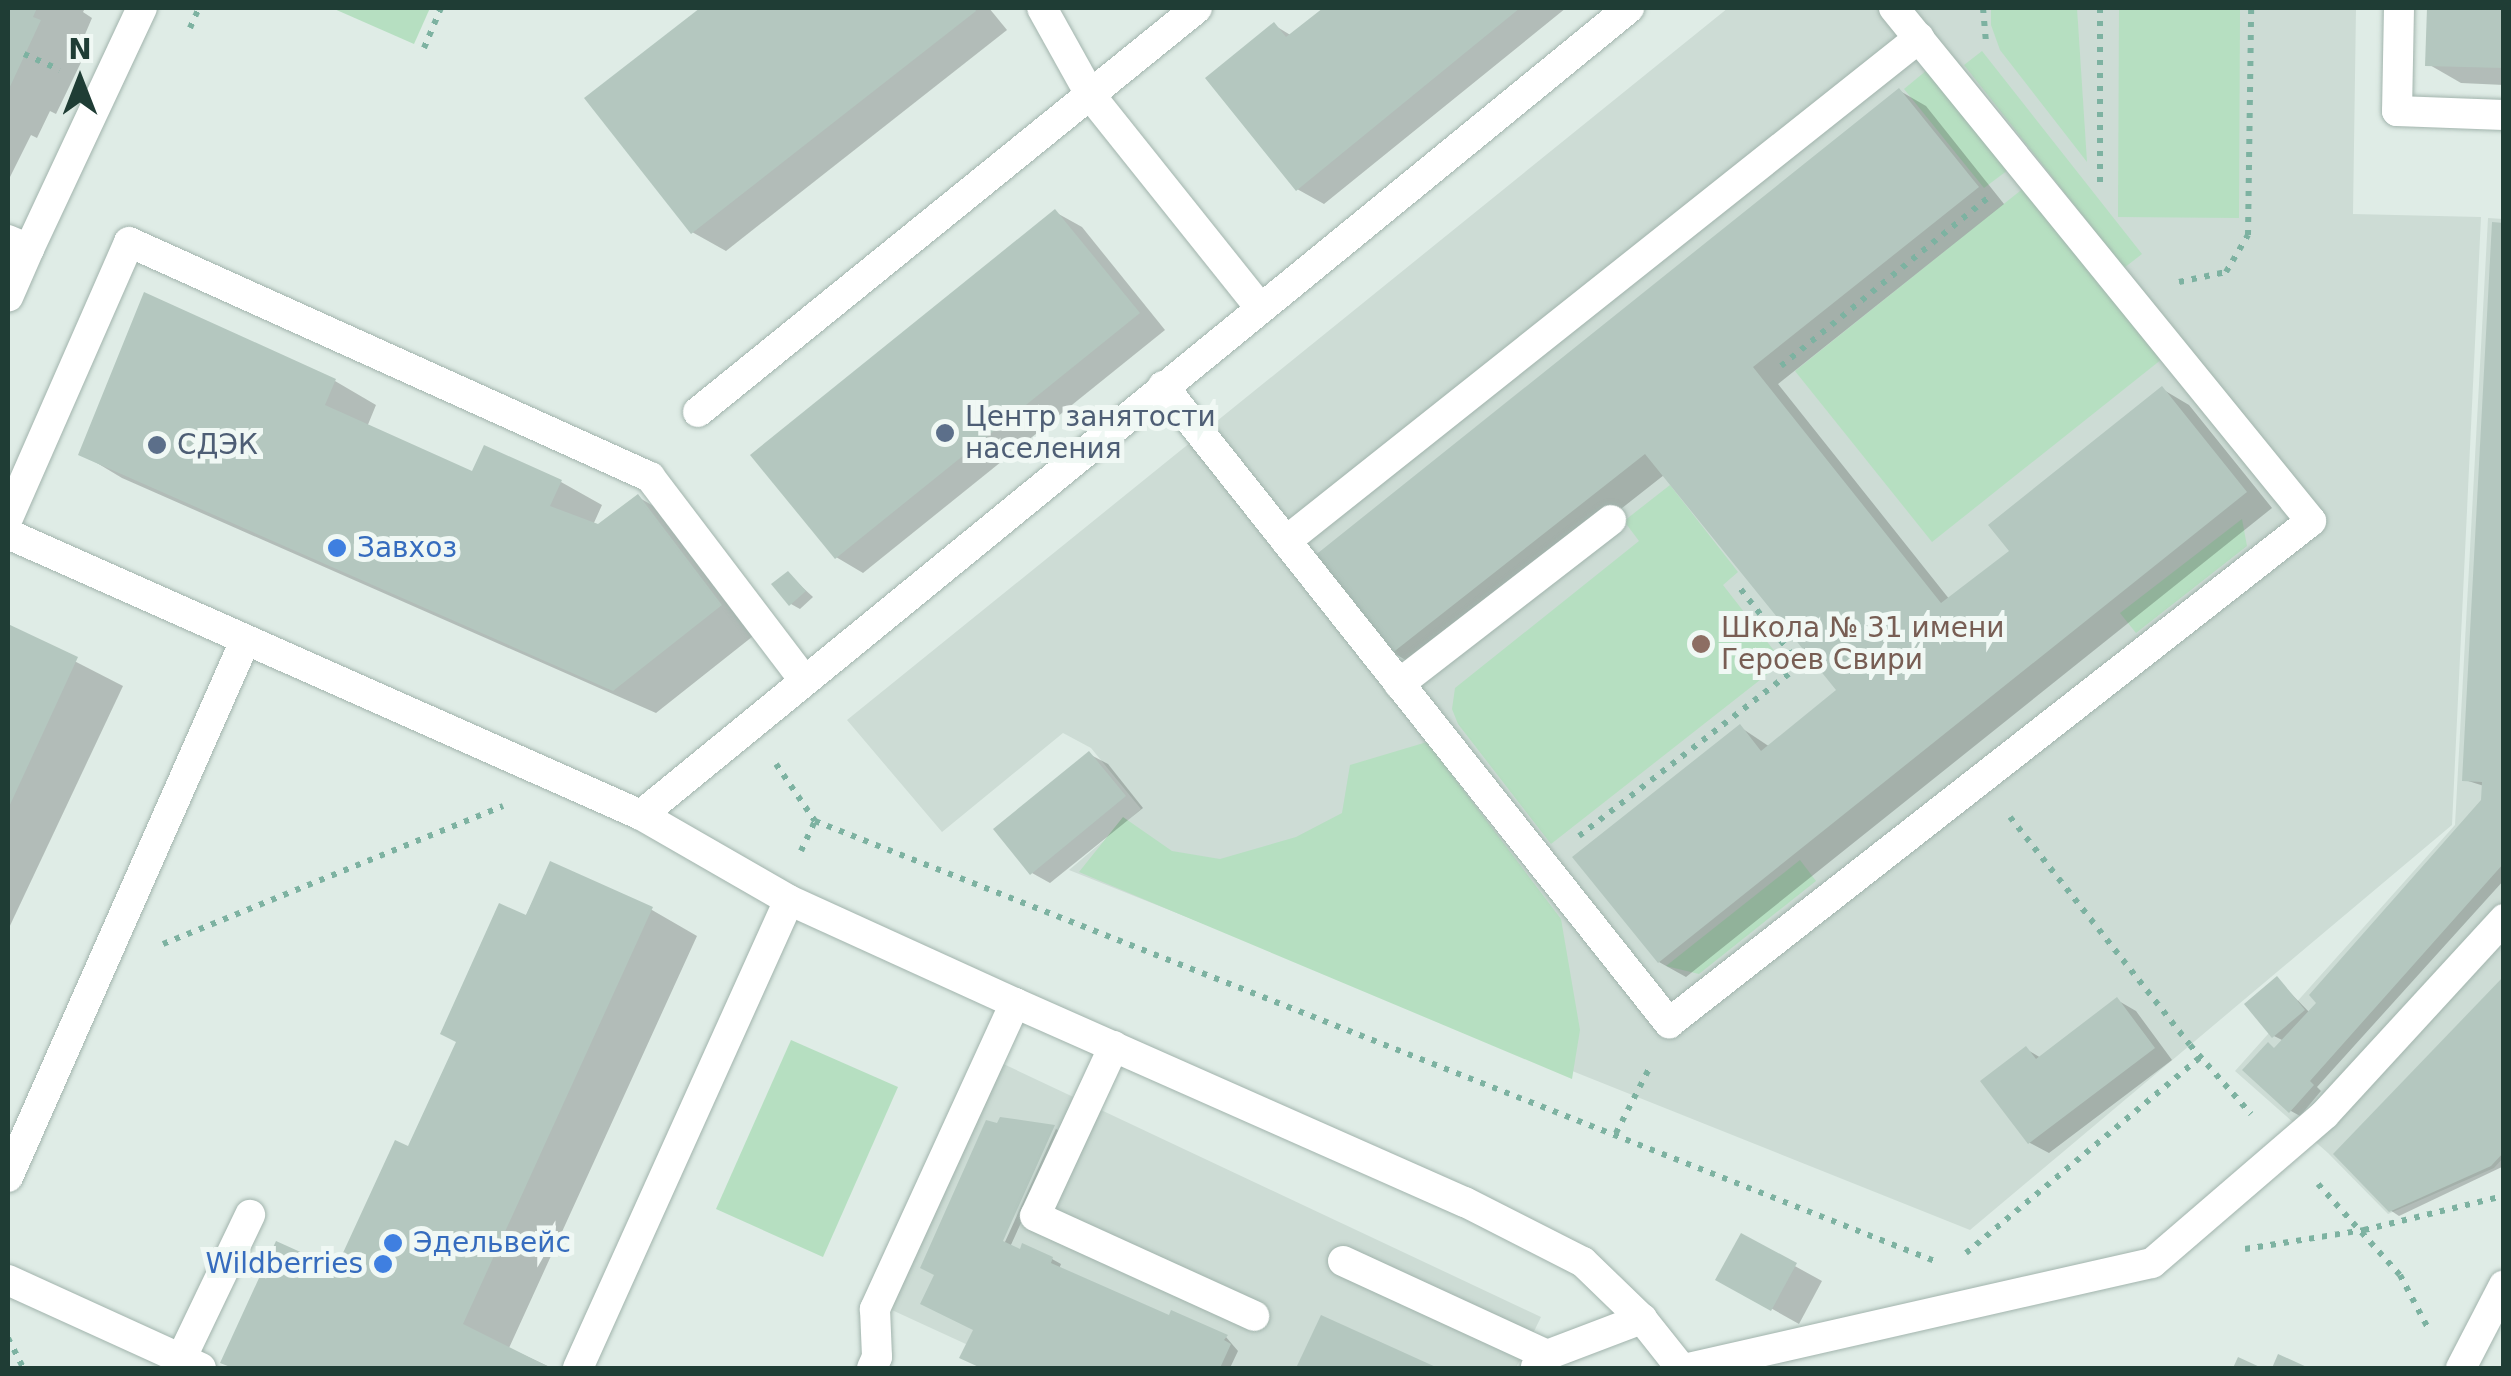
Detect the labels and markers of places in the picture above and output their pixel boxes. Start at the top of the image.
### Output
place label: Центр занятости населения [965,400,1216,466]
marker: Центр занятости населения [934,422,956,444]
place label: СДЭК [177,428,258,462]
marker: СДЭК [146,434,168,456]
place label: Завхоз [357,531,457,565]
marker: Завхоз [326,537,348,559]
place label: Школа № 31 имени Героев Свири [1721,611,2005,677]
marker: Школа № 31 имени Героев Свири [1690,633,1712,655]
place label: Эдельвейс [413,1226,571,1260]
marker: Эдельвейс [382,1232,404,1254]
place label: Wildberries [205,1247,363,1281]
marker: Wildberries [372,1253,394,1275]

